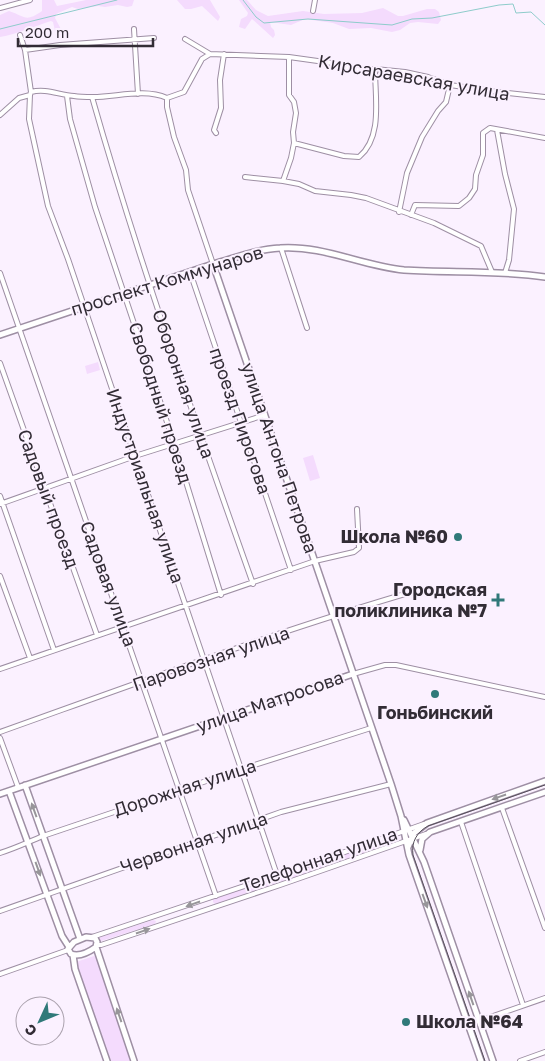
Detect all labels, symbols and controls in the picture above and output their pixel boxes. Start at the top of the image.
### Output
scale bar [18,15,152,47]
text: 200 m [25,23,69,41]
street label: Кирсараевская улица [317,49,512,105]
street label: проспект Коммунаров [68,240,265,320]
street label: Оборонная улица [148,306,220,461]
street label: Свободный проезд [124,319,197,486]
street label: проезд Пирогова [206,345,276,497]
street label: улица Антона Петрова [237,359,323,556]
street label: Индустриальная улица [102,385,190,586]
street label: Садовый проезд [14,426,84,571]
street label: Садовая улица [76,518,142,649]
place label: Школа №60 [341,525,448,547]
marker: Школа №60 [452,531,464,543]
place label: Городская поликлиника №7 [335,578,487,621]
marker: Городская поликлиника №7 [491,593,505,607]
street label: Паровозная улица [129,621,292,695]
street label: улица Матросова [193,666,346,737]
marker: Гоньбинский [429,688,441,700]
place label: Гоньбинский [377,701,493,723]
street label: Дорожная улица [111,754,259,820]
one-way arrow [491,794,506,802]
one-way arrow [30,803,37,818]
street label: Червонная улица [117,807,270,878]
street label: Телефонная улица [237,822,400,896]
one-way arrow [35,862,42,877]
one-way arrow [422,893,429,908]
one-way arrow [185,900,200,908]
one-way arrow [136,927,151,934]
one-way arrow [467,991,475,1006]
north arrow [15,996,65,1046]
one-way arrow [114,1007,122,1022]
place label: Школа №64 [416,1010,523,1032]
marker: Школа №64 [400,1016,412,1028]
text: С [21,1021,40,1040]

